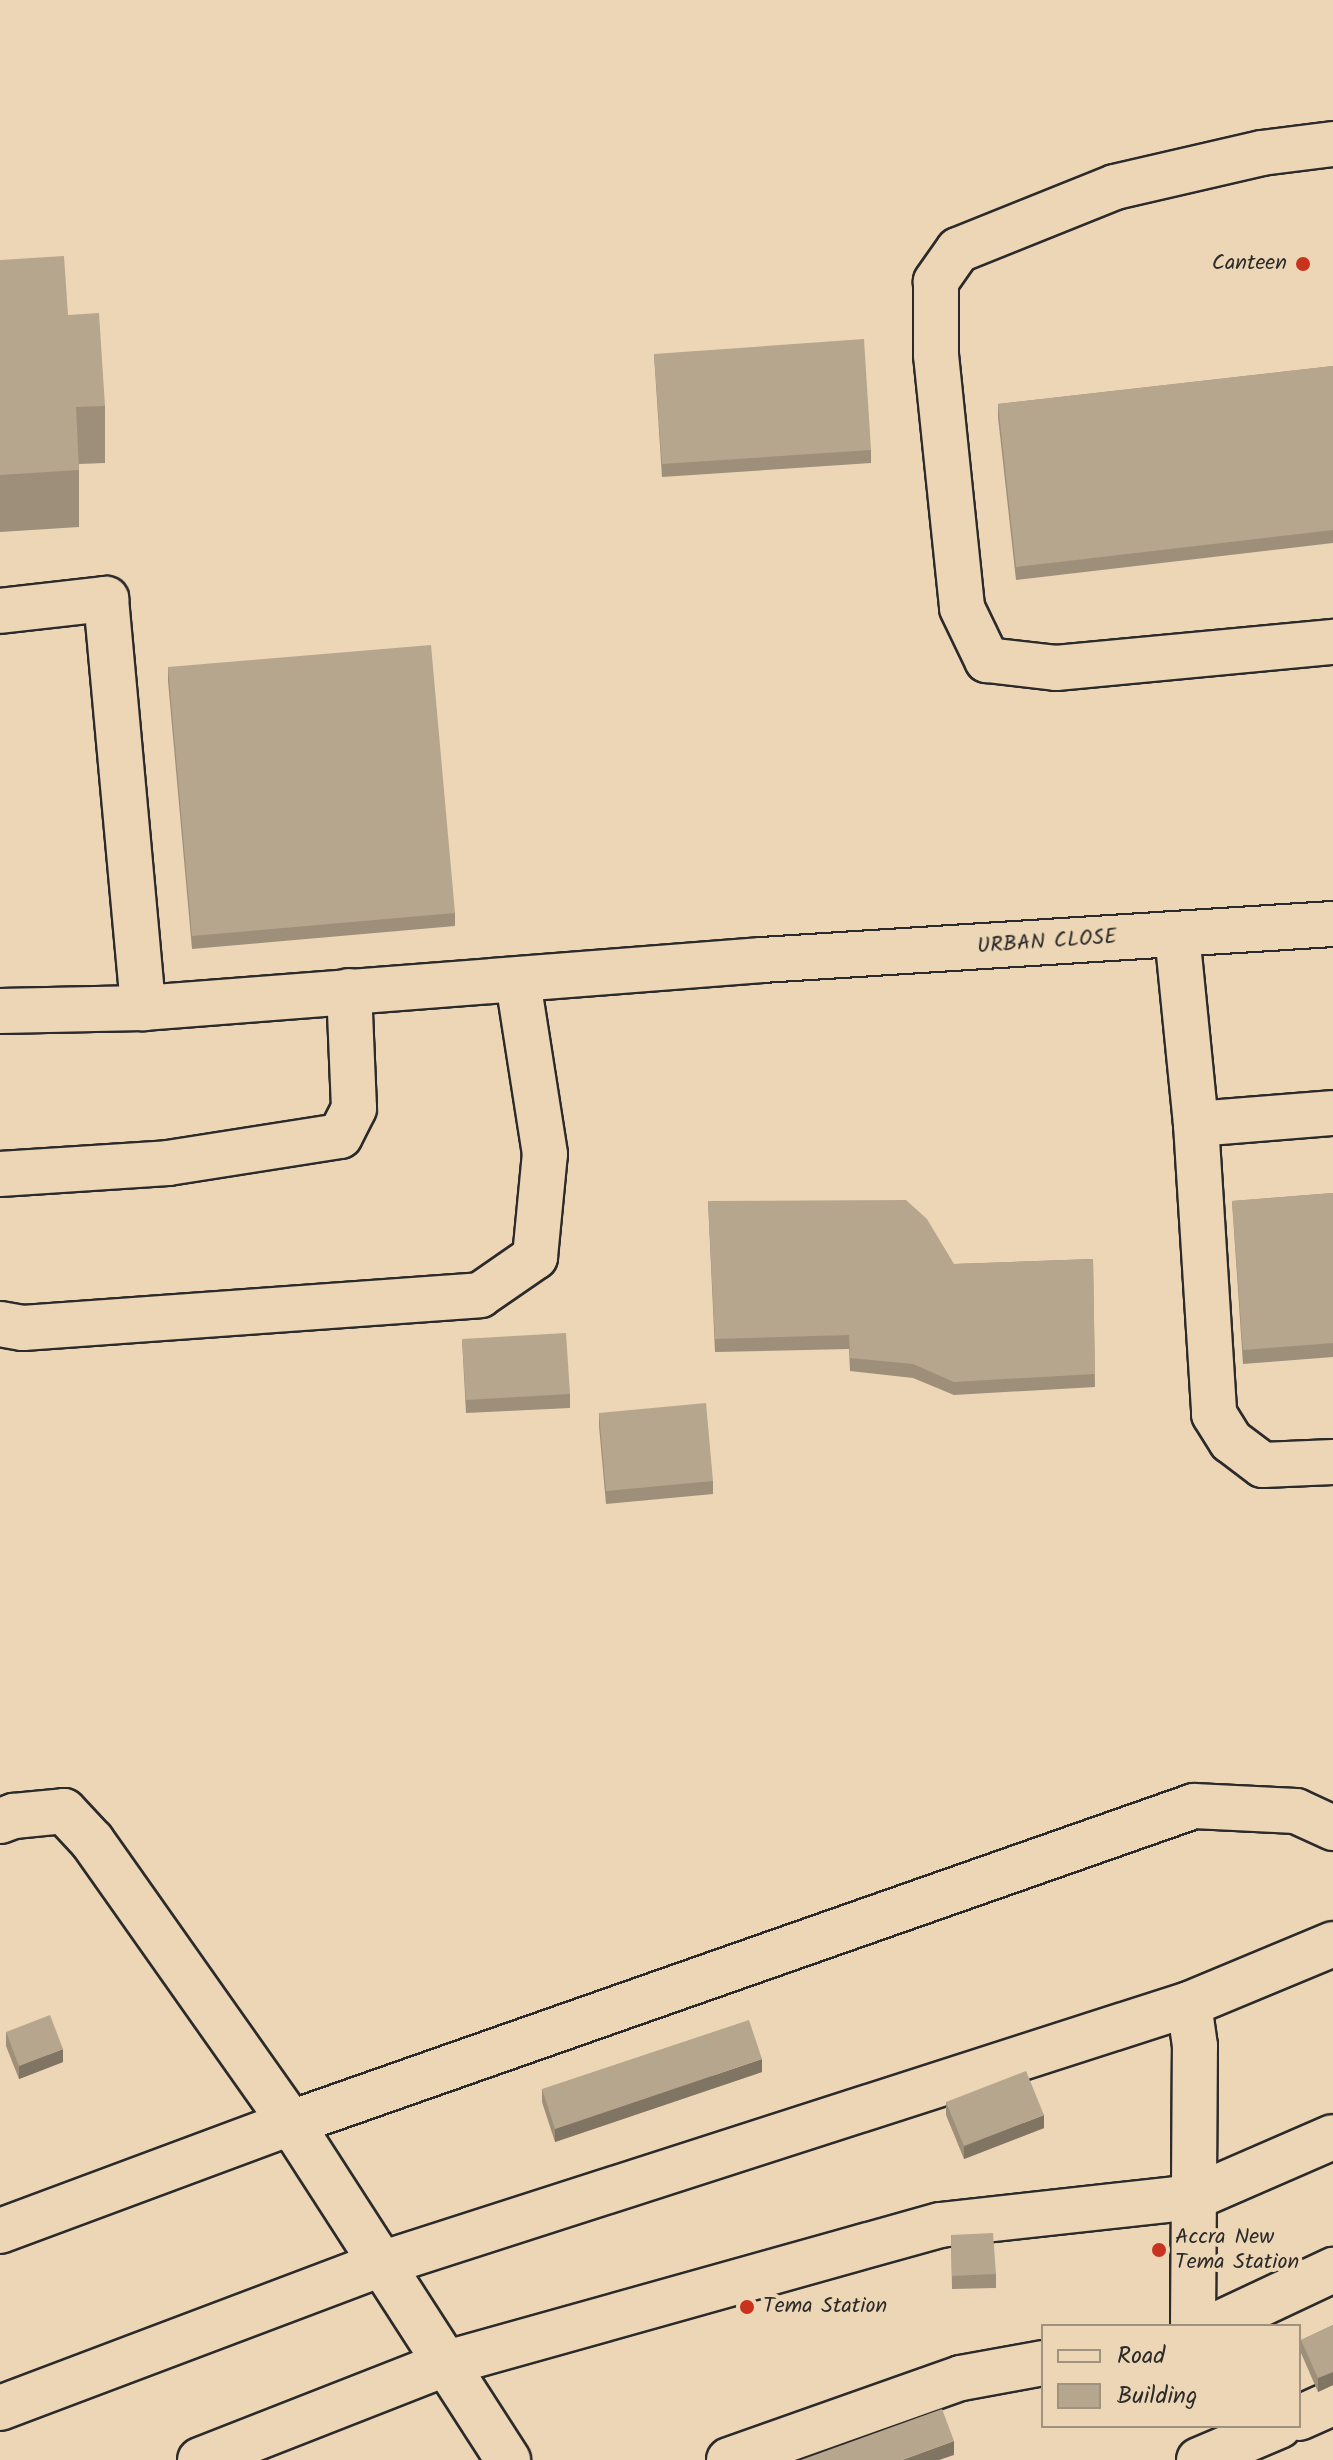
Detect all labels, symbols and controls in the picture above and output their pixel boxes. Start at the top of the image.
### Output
place label: Canteen [1212,251,1287,277]
marker: Canteen [1294,255,1312,273]
street label: URBAN CLOSE [976,924,1118,960]
place label: Accra New Tema Station [1175,2224,1299,2276]
marker: Accra New Tema Station [1150,2241,1168,2259]
place label: Tema Station [763,2294,887,2320]
marker: Tema Station [738,2298,756,2316]
legend [1041,2324,1301,2428]
text: Road [1117,2337,1165,2376]
text: Building [1117,2377,1197,2416]

